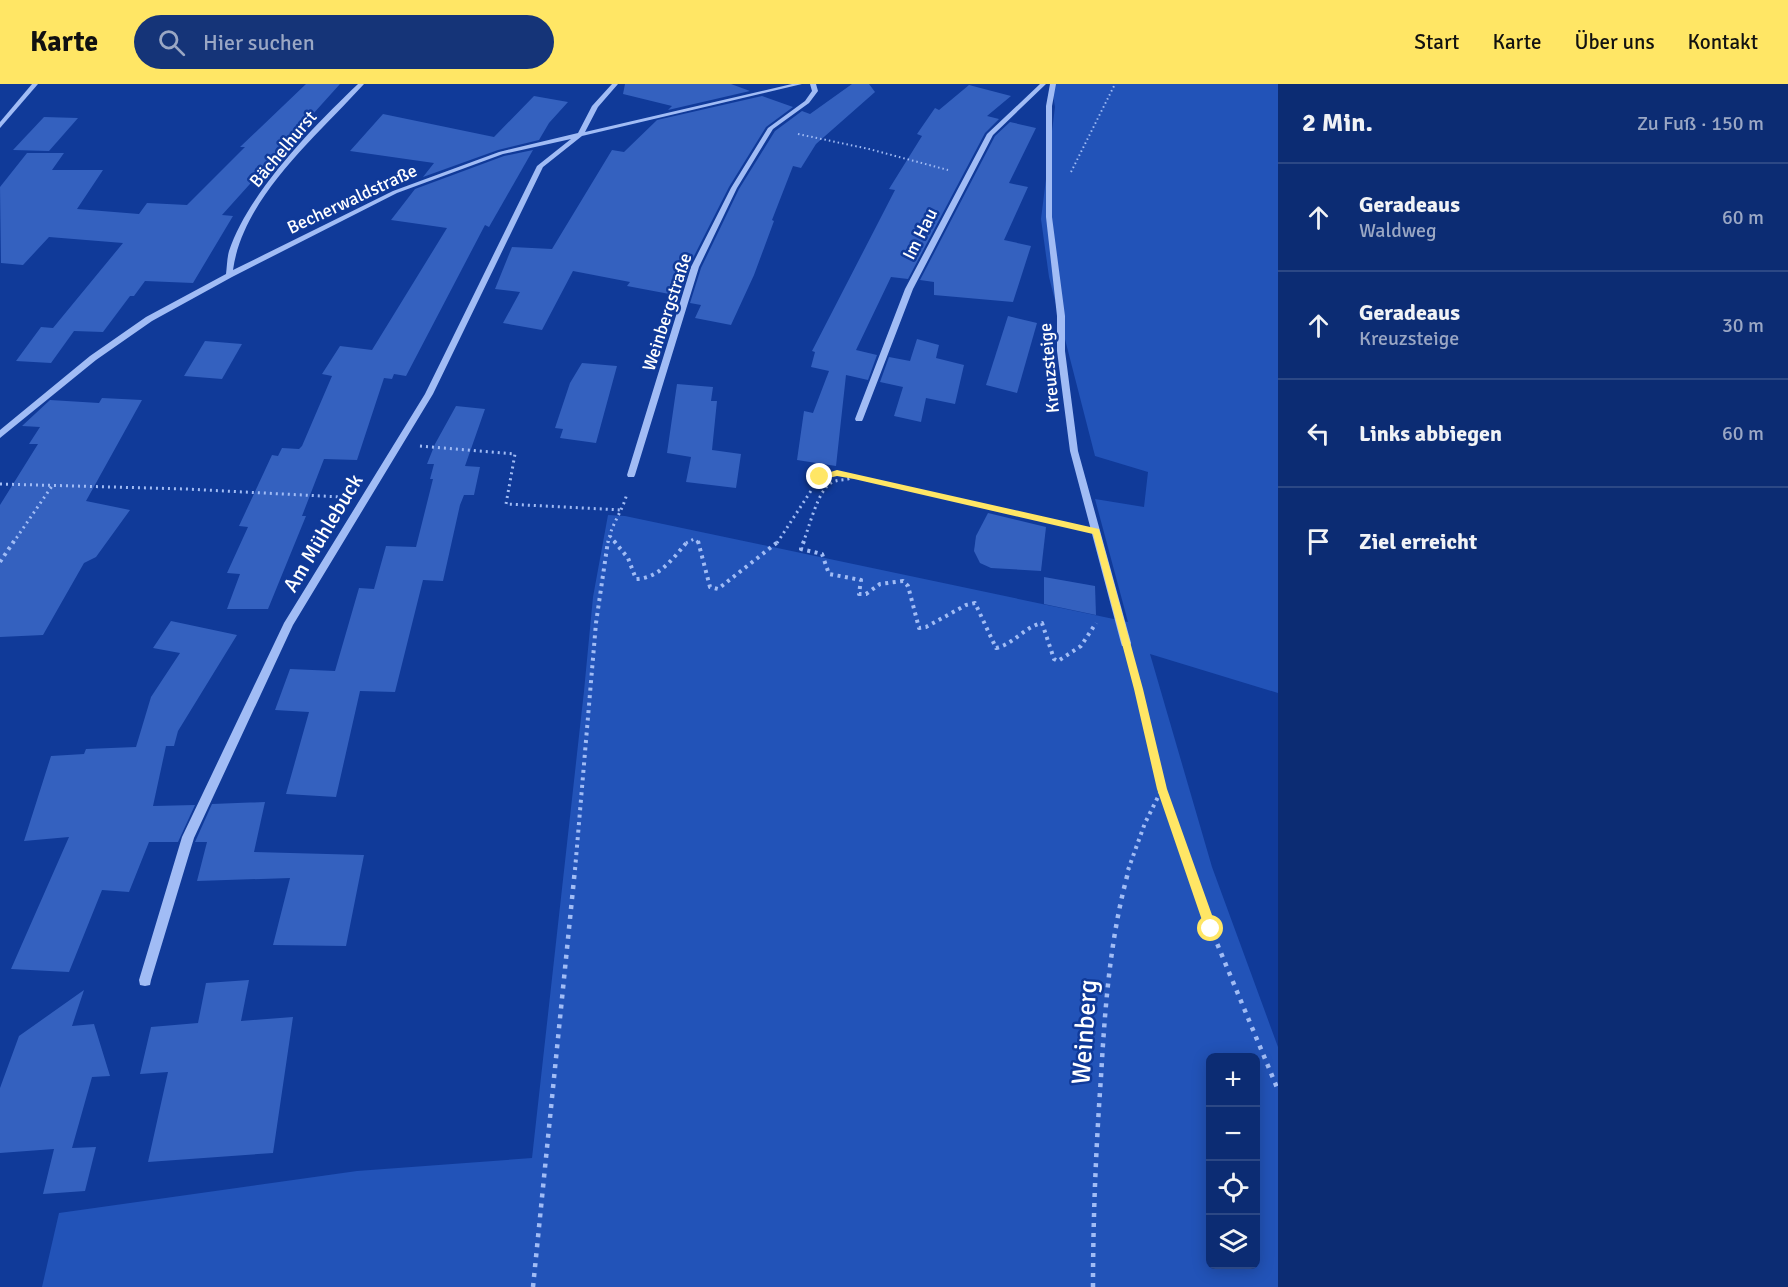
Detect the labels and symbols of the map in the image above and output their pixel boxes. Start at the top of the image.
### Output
street label: Bächelhurst [245,106,321,192]
street label: Becherwaldstraße [283,159,421,239]
street label: Im Hau [898,205,942,263]
street label: Weinbergstraße [638,250,696,374]
street label: Kreuzsteige [1034,322,1064,414]
route end [806,463,832,489]
street label: Am Mühlebuck [277,469,369,597]
route start [1197,915,1223,941]
street label: Weinberg [1065,978,1105,1086]

